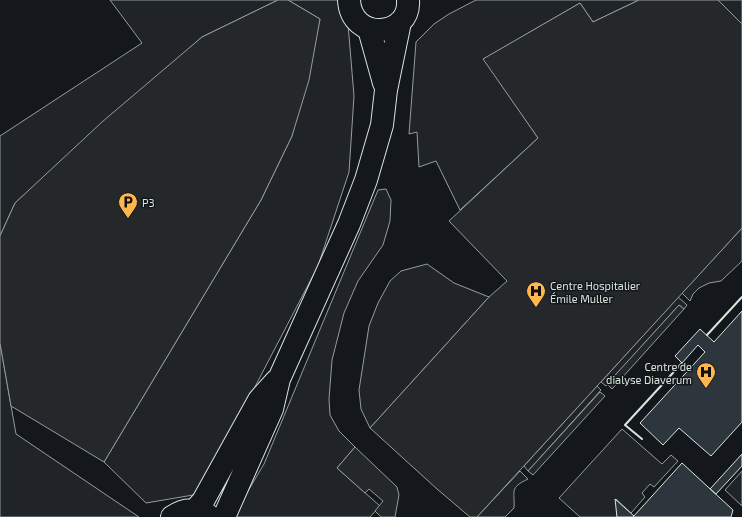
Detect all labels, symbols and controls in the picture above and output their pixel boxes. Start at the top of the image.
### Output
parking icon: P3 [117,191,139,219]
place label: P3 [142,196,155,209]
place label: Centre Hospitalier Émile Muller [550,279,641,305]
hospital icon: Centre Hospitalier Émile Muller [525,280,547,308]
place label: Centre de dialyse Diaverum [606,360,692,386]
hospital icon: Centre de dialyse Diaverum [695,361,717,389]

